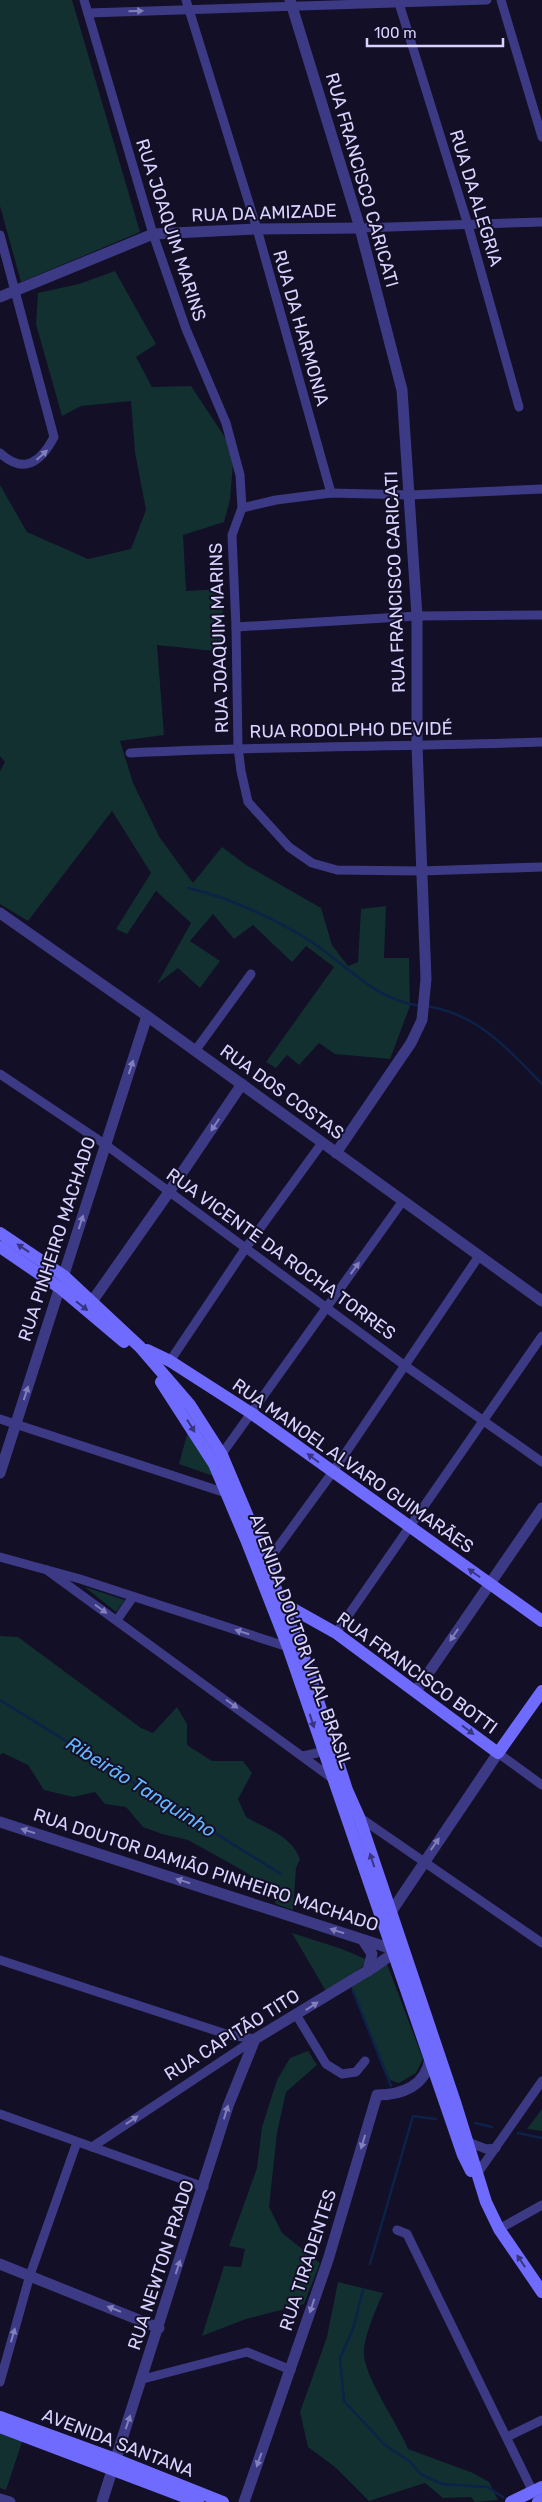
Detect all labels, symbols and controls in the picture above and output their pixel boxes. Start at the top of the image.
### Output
one-way arrow [129,7,145,15]
scale bar [367,15,503,47]
text: 100 m [374,24,416,42]
street label: RUA FRANCISCO CARICATI [321,70,403,290]
street label: RUA DA ALEGRIA [445,127,507,269]
street label: RUA JOAQUIM MARINS [131,136,211,324]
street label: RUA DA AMIZADE [191,199,337,227]
street label: RUA DA HARMONIA [268,248,334,408]
one-way arrow [35,449,48,460]
street label: RUA FRANCISCO CARICATI [380,471,410,693]
street label: RUA JOAQUIM MARINS [205,542,233,734]
street label: RUA RODOLPHO DEVIDÉ [249,717,453,743]
street label: RUA DOS COSTAS [216,1040,348,1144]
one-way arrow [127,1060,135,1075]
one-way arrow [210,1118,220,1131]
street label: RUA PINHEIRO MACHADO [14,1134,100,1344]
street label: RUA VICENTE DA ROCHA TORRES [162,1163,400,1345]
one-way arrow [78,1214,86,1229]
one-way arrow [17,1243,30,1253]
one-way arrow [350,1261,360,1275]
one-way arrow [75,1300,88,1311]
street label: RUA MANOEL ALVARO GUIMARÃES [228,1374,478,1558]
one-way arrow [23,1386,31,1401]
one-way arrow [186,1419,195,1432]
one-way arrow [307,1453,320,1464]
street label: AVENIDA DOUTOR VITAL BRASIL [245,1511,357,1771]
one-way arrow [467,1568,481,1578]
one-way arrow [94,1604,107,1614]
street label: RUA FRANCISCO BOTTI [332,1607,502,1739]
one-way arrow [234,1628,249,1636]
one-way arrow [449,1628,459,1642]
one-way arrow [225,1699,239,1709]
one-way arrow [309,1713,317,1728]
one-way arrow [461,1725,474,1736]
water label: Ribeirão Tanquinho [62,1732,220,1842]
street label: RUA DOUTOR DAMIÃO PINHEIRO MACHADO [31,1804,381,1936]
one-way arrow [20,1827,35,1835]
one-way arrow [430,1837,440,1851]
one-way arrow [368,1853,376,1868]
one-way arrow [175,1877,190,1884]
one-way arrow [330,1927,345,1935]
street label: RUA CAPITÃO TITO [160,1985,304,2085]
one-way arrow [305,2001,318,2010]
one-way arrow [223,2105,231,2120]
one-way arrow [126,2115,139,2125]
one-way arrow [359,2134,367,2149]
street label: RUA NEWTON PRADO [123,2177,199,2353]
street label: RUA TIRADENTES [275,2187,341,2333]
one-way arrow [516,2254,526,2268]
one-way arrow [175,2260,183,2275]
one-way arrow [308,2299,316,2314]
one-way arrow [107,2305,121,2313]
one-way arrow [10,2328,18,2343]
street label: AVENIDA SANTANA [39,2404,197,2482]
one-way arrow [124,2414,132,2429]
one-way arrow [255,2452,262,2467]

